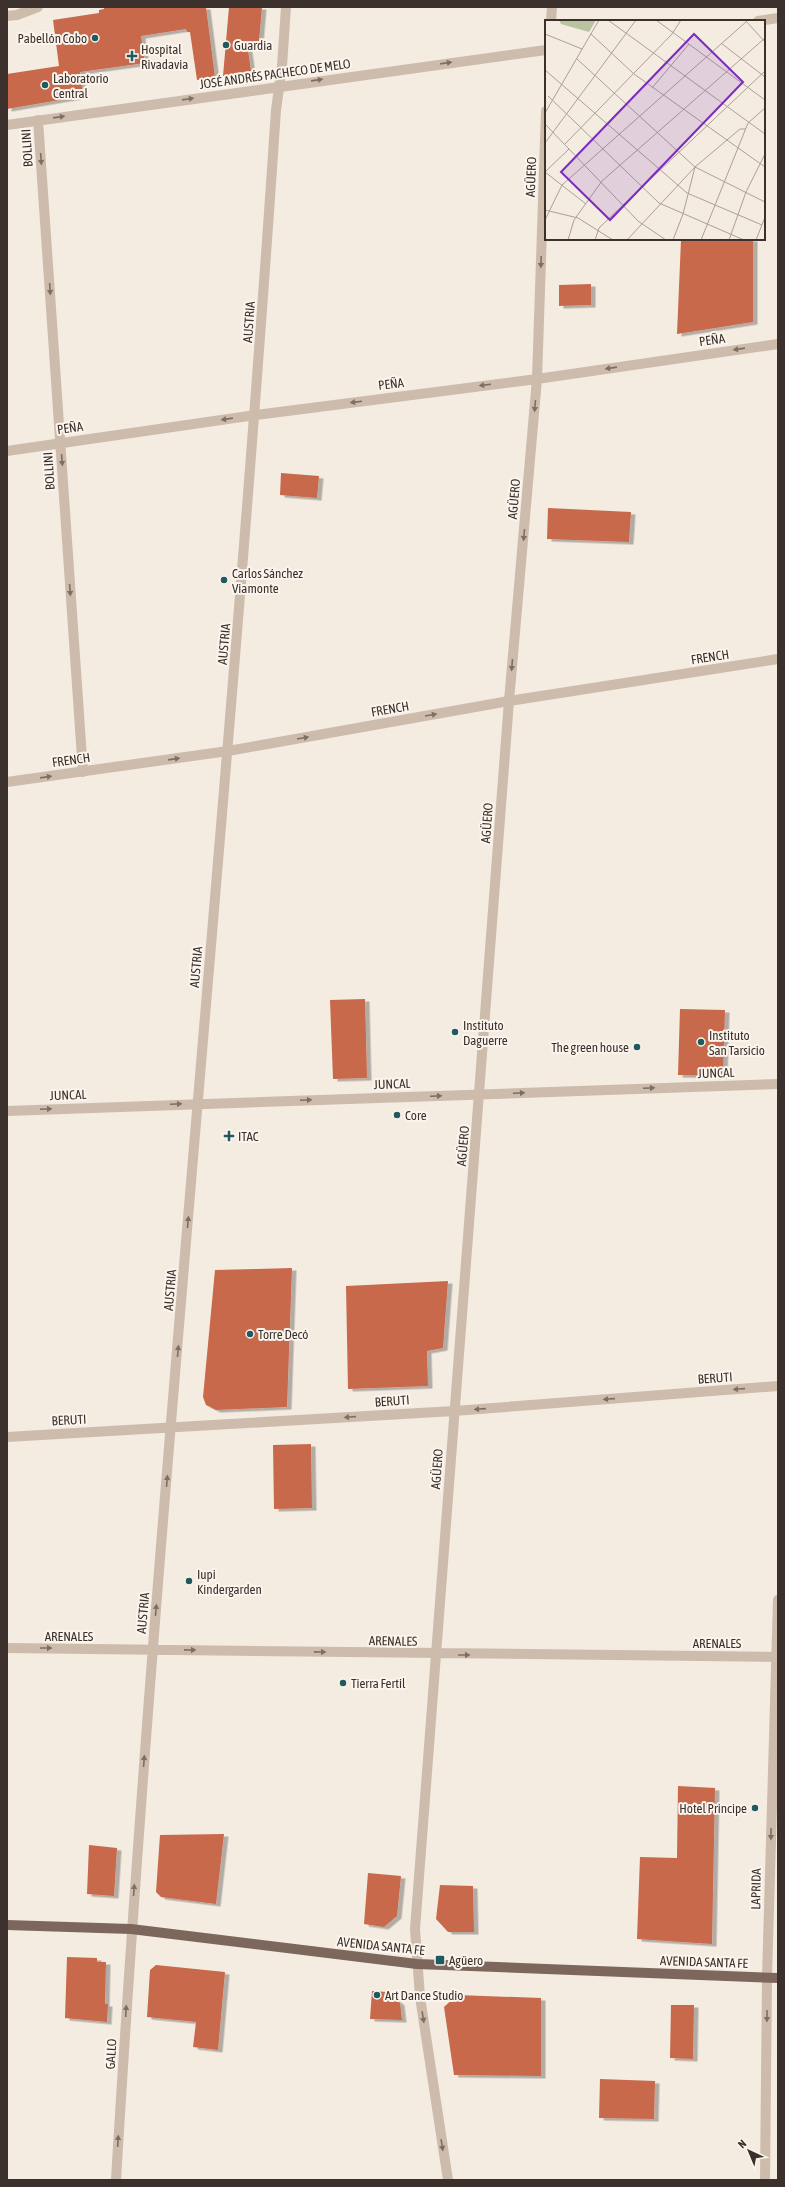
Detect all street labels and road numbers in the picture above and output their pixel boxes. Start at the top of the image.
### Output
street label: JOSÉ ANDRÉS PACHECO DE MELO [198,56,352,92]
street label: BOLLINI [18,128,36,168]
street label: AGÜERO [523,156,539,197]
street label: AUSTRIA [240,300,258,343]
street label: PEÑA [698,331,727,349]
street label: PEÑA [377,375,405,393]
street label: PEÑA [56,419,85,437]
street label: BOLLINI [40,451,58,491]
street label: AGÜERO [505,478,523,520]
street label: AUSTRIA [215,622,233,665]
street label: FRENCH [690,647,730,667]
street label: FRENCH [370,698,410,720]
street label: FRENCH [51,750,91,770]
street label: AGÜERO [478,802,496,844]
street label: AUSTRIA [187,945,205,988]
street label: JUNCAL [697,1065,735,1081]
street label: JUNCAL [373,1076,411,1092]
street label: JUNCAL [49,1087,87,1103]
street label: AGÜERO [454,1125,472,1167]
street label: AUSTRIA [161,1268,179,1311]
street label: BERUTI [697,1369,733,1387]
street label: BERUTI [374,1392,410,1410]
street label: BERUTI [51,1412,87,1428]
street label: AGÜERO [428,1448,446,1490]
street label: AUSTRIA [134,1591,152,1634]
street label: ARENALES [45,1629,94,1644]
street label: ARENALES [369,1633,418,1649]
street label: ARENALES [693,1636,742,1651]
street label: LAPRIDA [748,1868,764,1910]
street label: AVENIDA SANTA FE [336,1934,426,1958]
street label: AVENIDA SANTA FE [660,1953,749,1971]
street label: GALLO [103,2038,119,2070]

